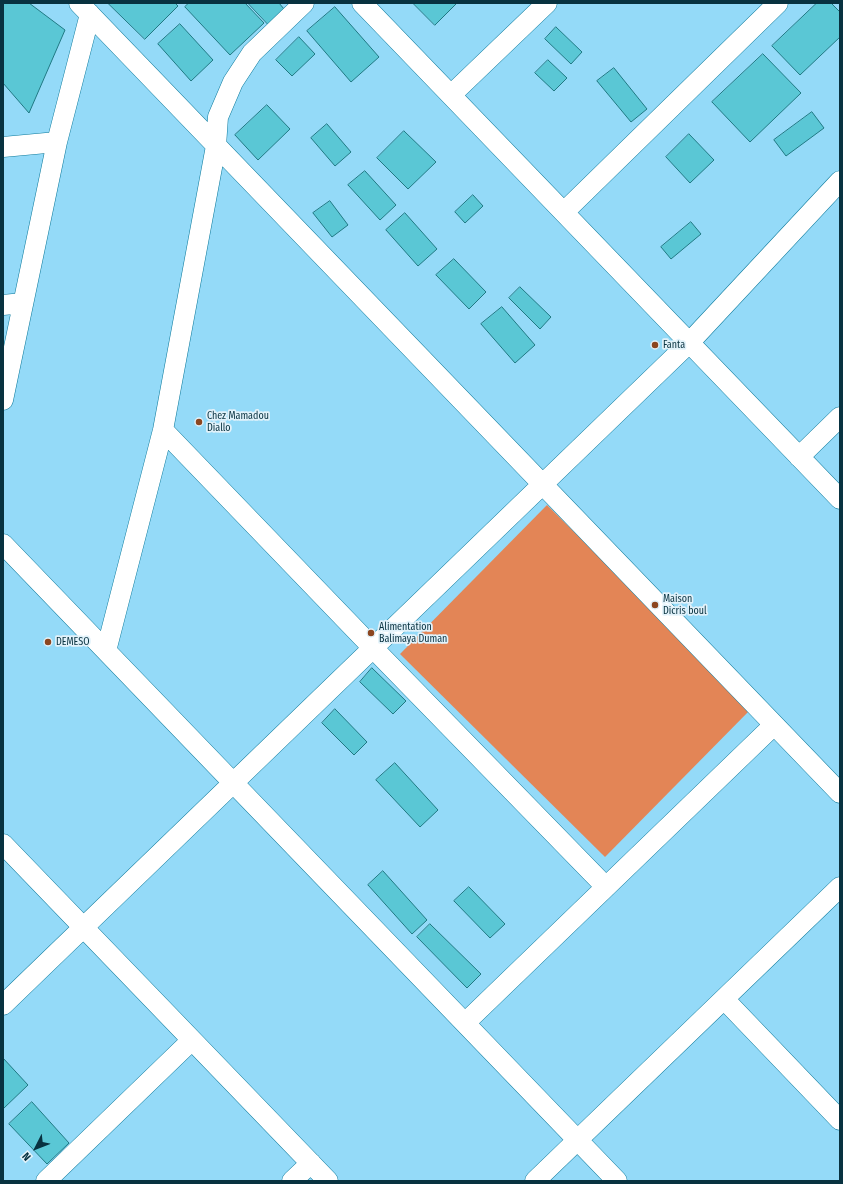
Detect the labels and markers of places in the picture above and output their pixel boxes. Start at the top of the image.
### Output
place label: Fanta [663,339,685,351]
marker: Fanta [650,340,660,350]
place label: Chez Mamadou Diallo [207,410,269,434]
marker: Chez Mamadou Diallo [194,417,204,427]
place label: Maison Dicris boul [663,593,707,616]
marker: Maison Dicris boul [650,600,660,610]
place label: Alimentation Balimaya Duman [379,621,447,644]
marker: Alimentation Balimaya Duman [366,628,376,638]
place label: DEMESO [56,636,89,648]
marker: DEMESO [43,637,53,647]

